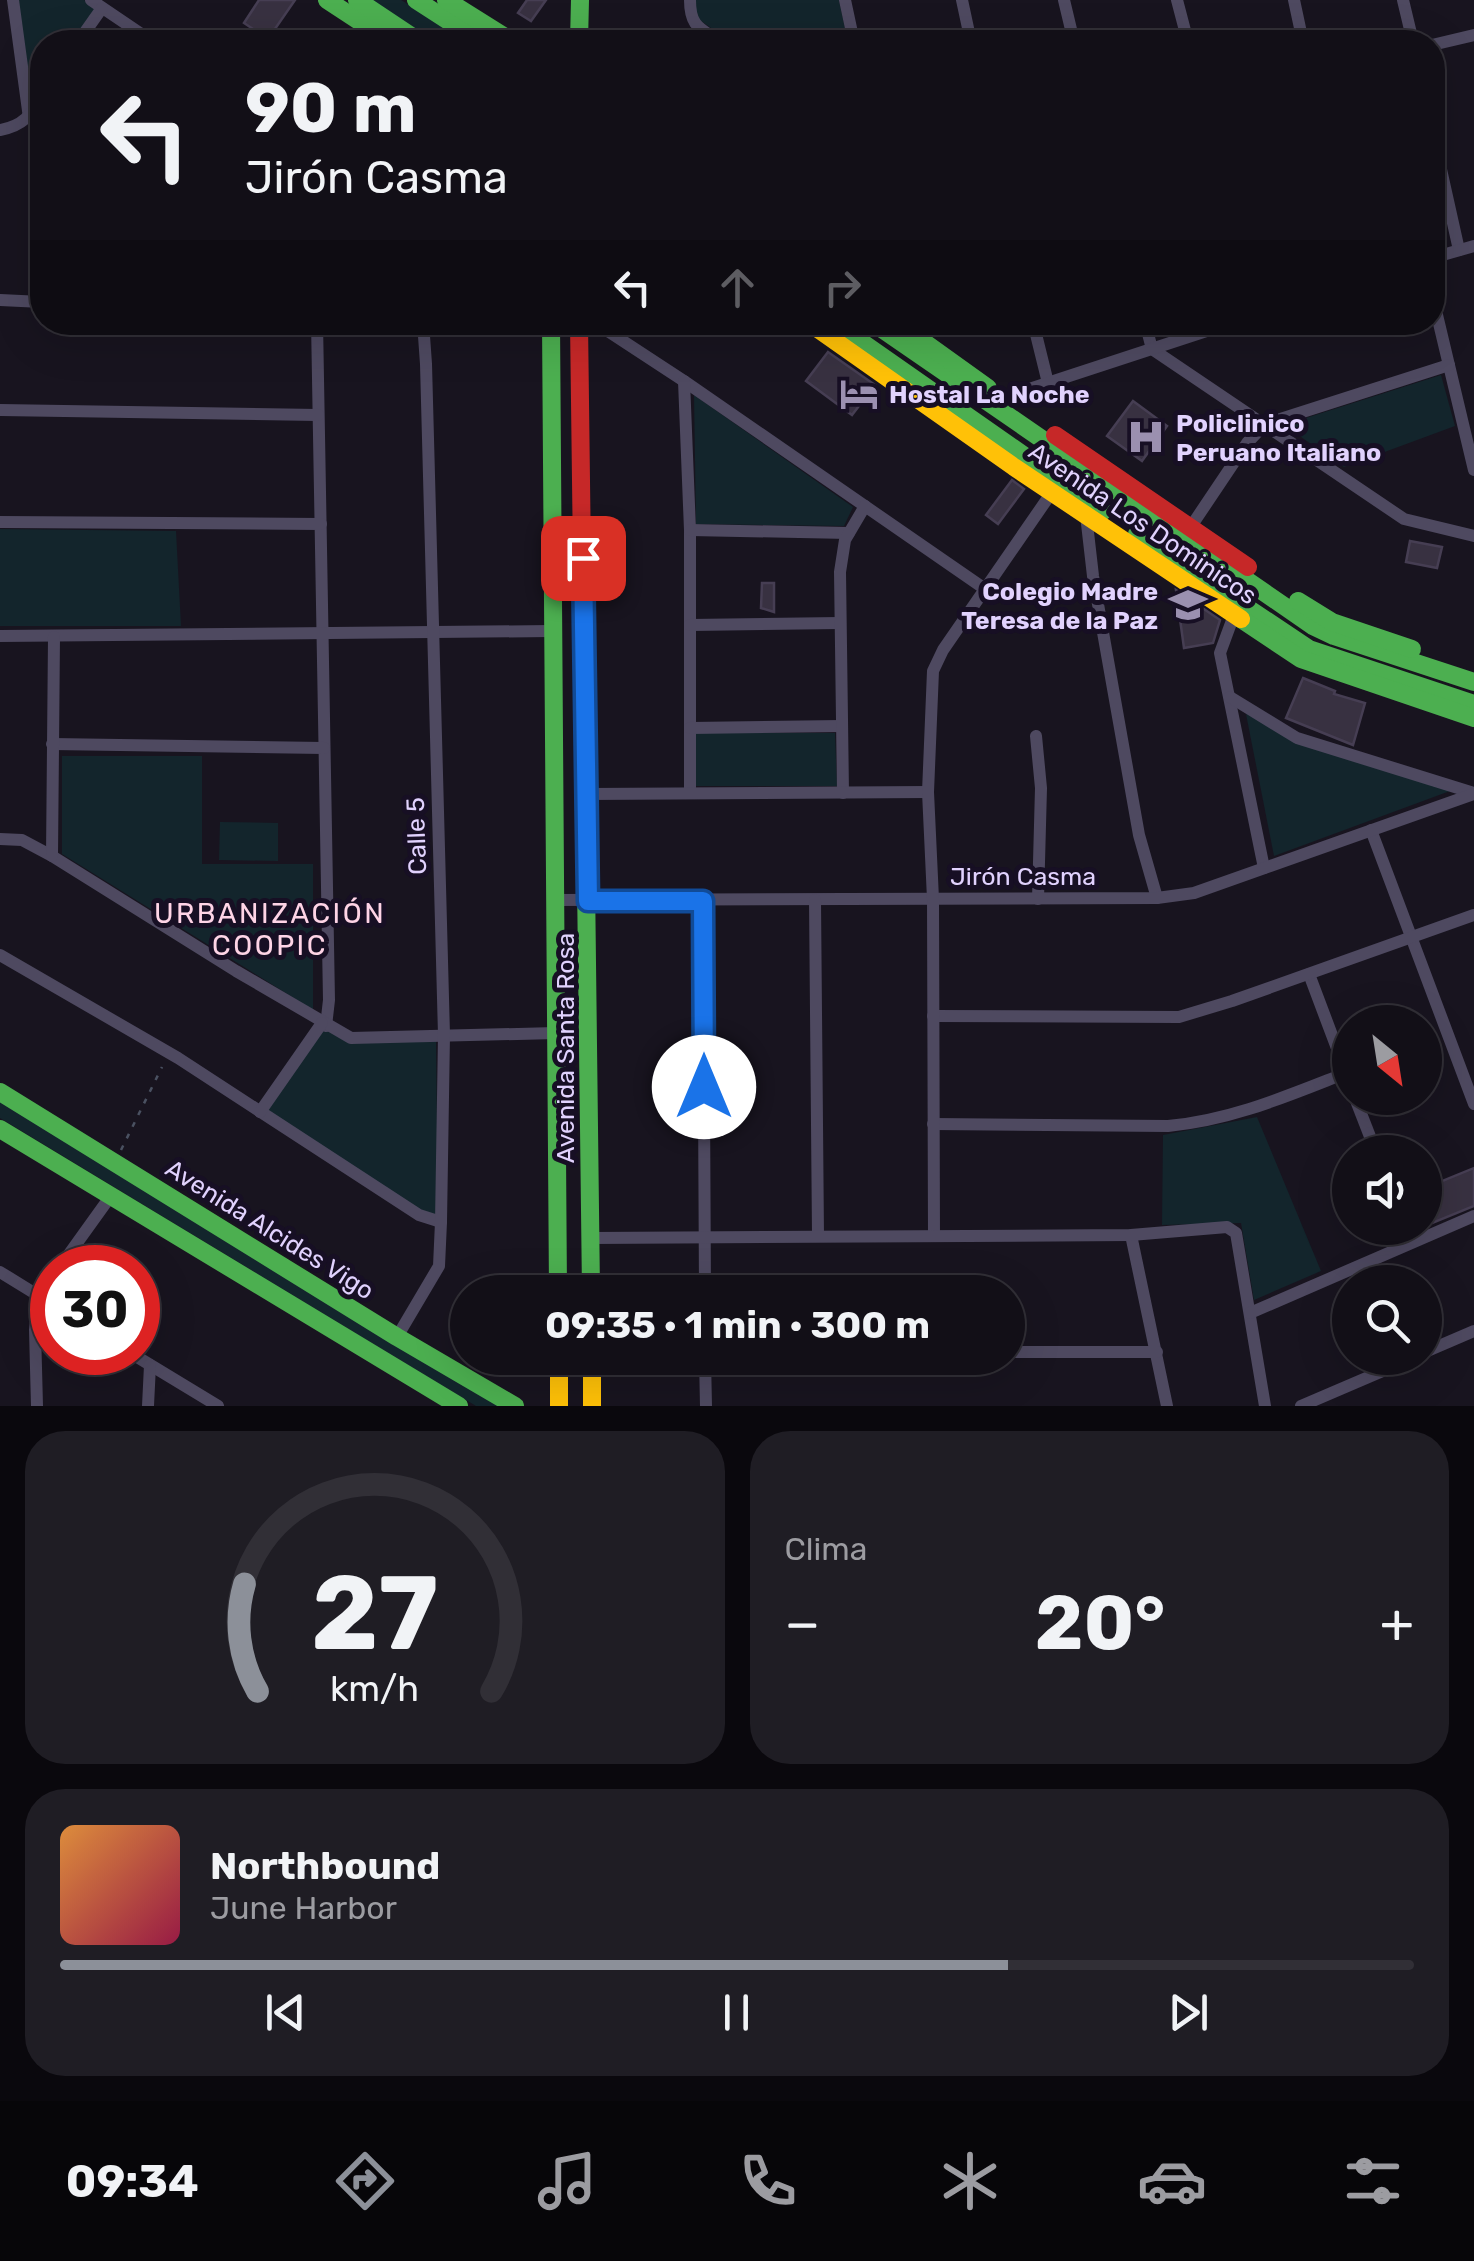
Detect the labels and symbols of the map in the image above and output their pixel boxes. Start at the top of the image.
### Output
hotel icon: Hostal La Noche [838,373,880,415]
place label: Hostal La Noche [889,380,1090,409]
place label: Policlinico Peruano Italiano [1176,409,1381,467]
hospital icon: Policlinico Peruano Italiano [1125,416,1167,458]
street label: Avenida Los Dominicos [1023,436,1262,610]
pin [541,516,626,601]
place label: Colegio Madre Teresa de la Paz [961,577,1158,635]
school or university icon: Colegio Madre Teresa de la Paz [1167,584,1209,626]
street label: Calle 5 [401,797,432,875]
street label: Jirón Casma [950,862,1096,891]
district label: URBANIZACIÓN COOPIC [154,897,386,962]
street label: Avenida Santa Rosa [551,933,580,1163]
north arrow [1332,1005,1442,1115]
position arrow [652,1035,756,1139]
street label: Avenida Alcides Vigo [160,1154,379,1305]
speed limit sign: 30 [30,1245,160,1375]

